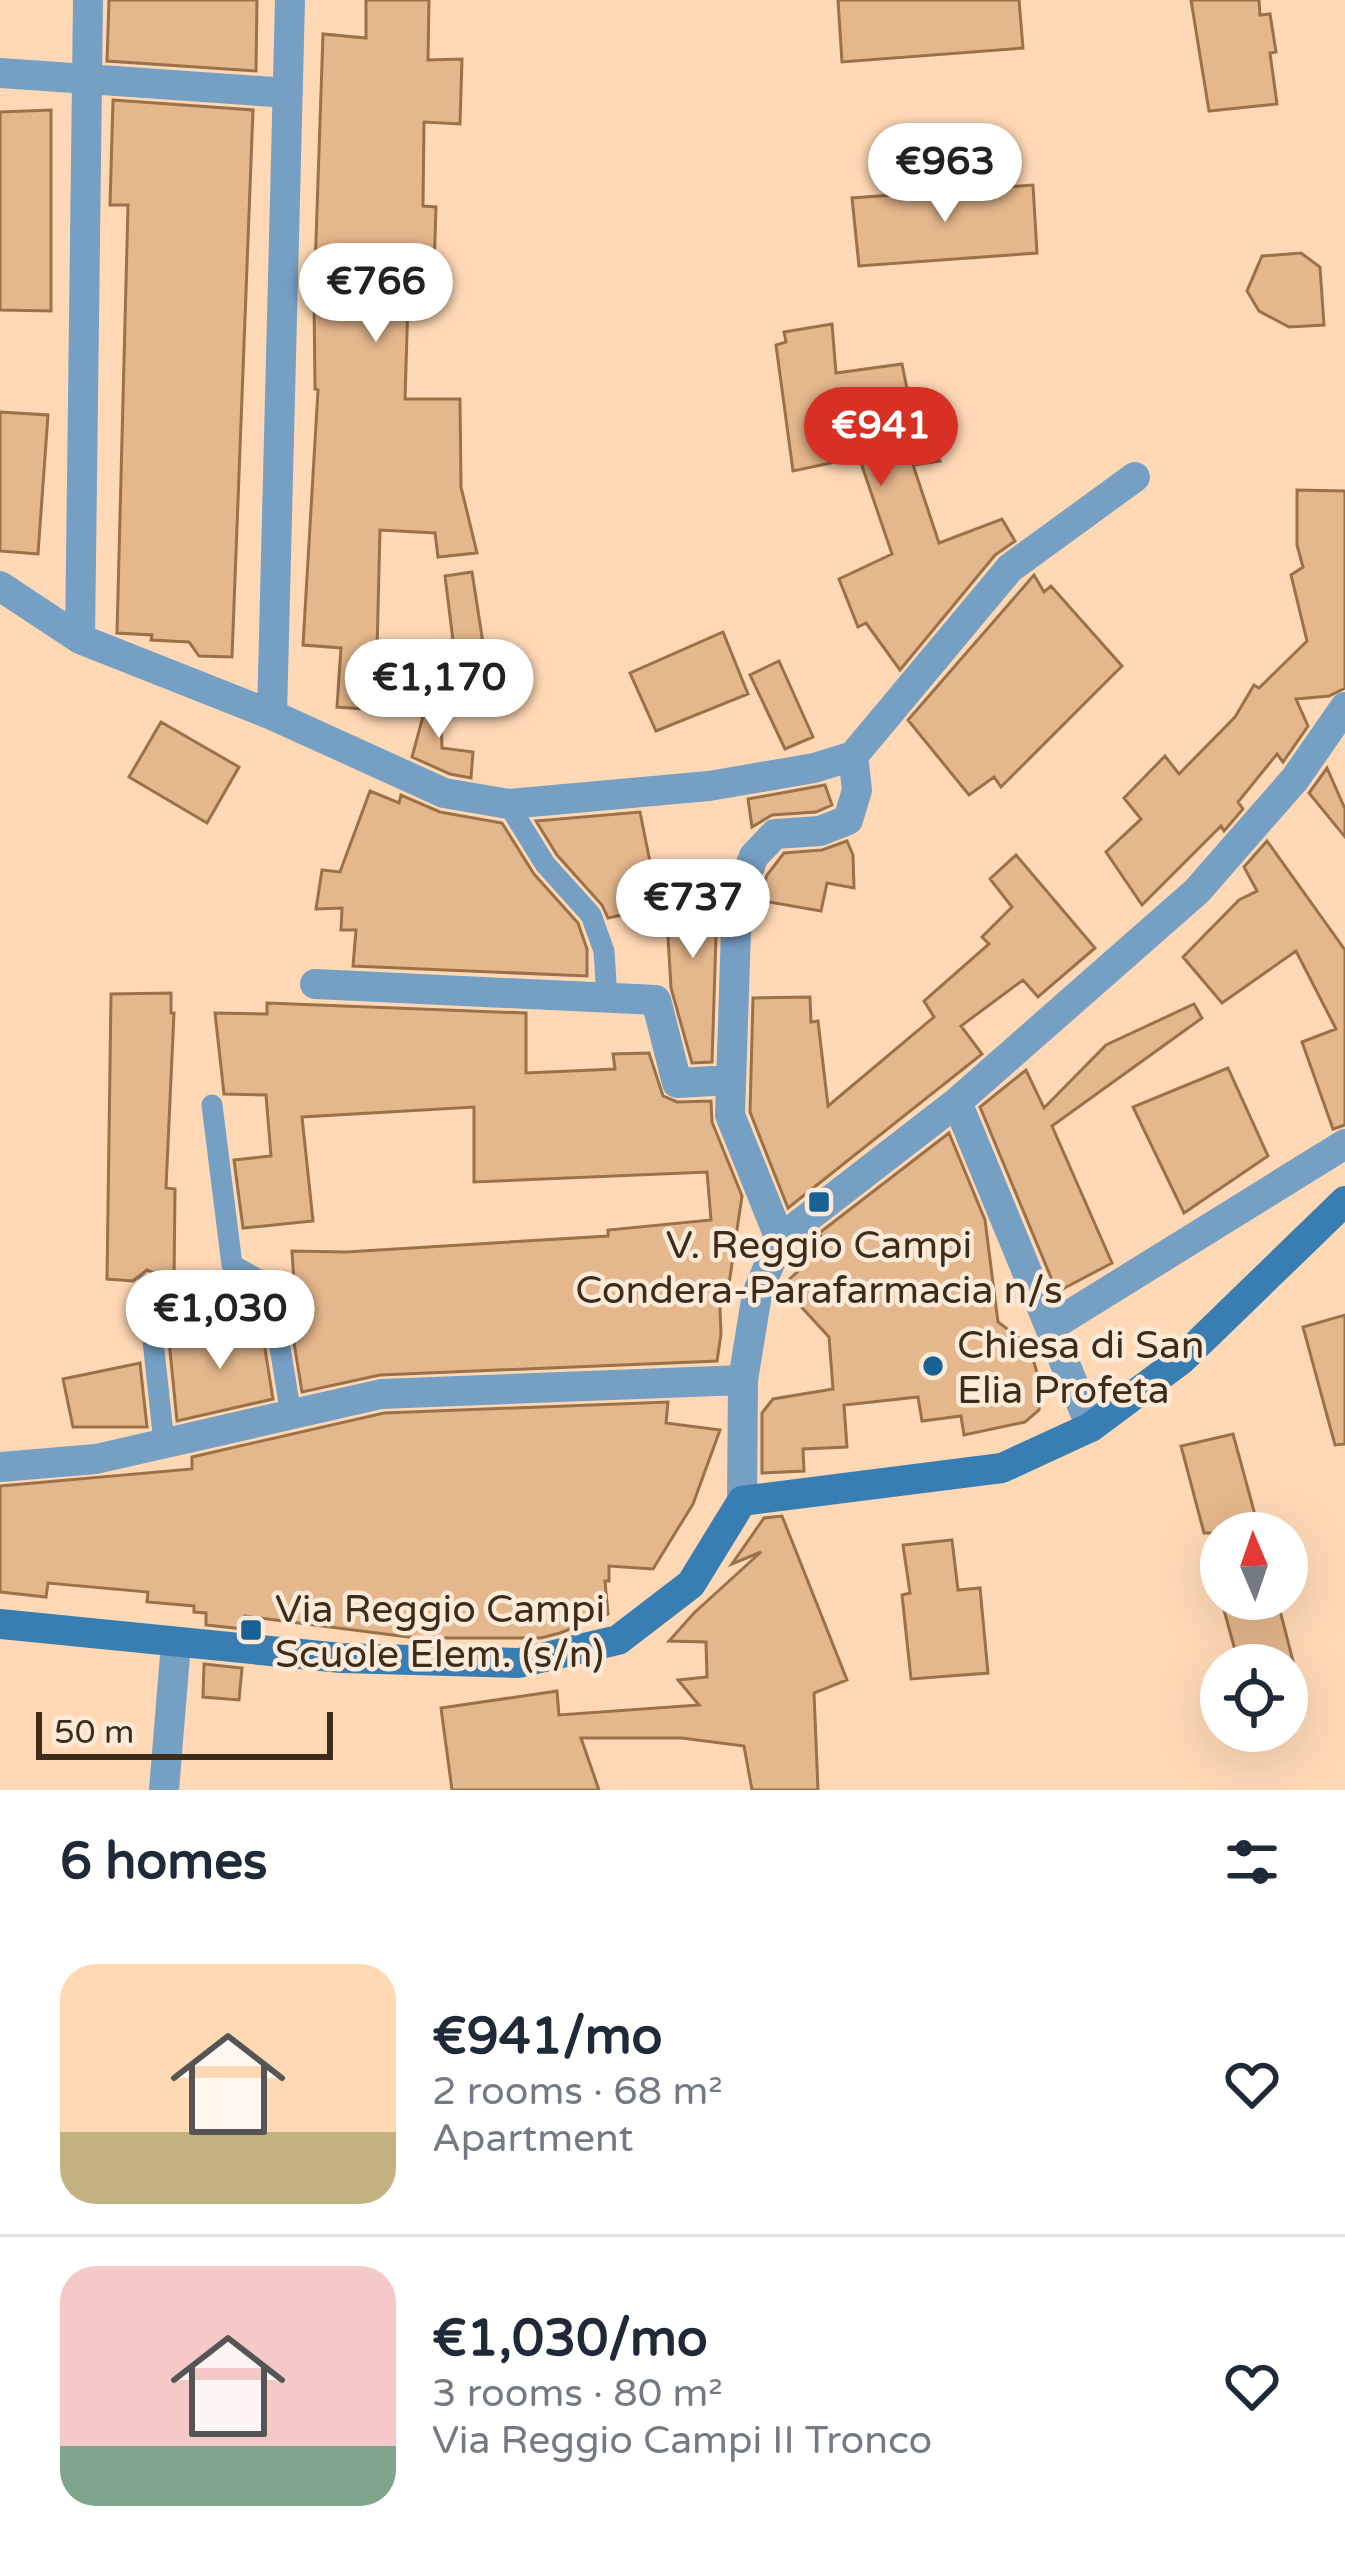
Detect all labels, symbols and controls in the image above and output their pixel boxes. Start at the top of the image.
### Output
pin: €963 [874,123,1016,225]
text: €963 [895,138,995,185]
pin: €766 [305,243,447,345]
text: €766 [326,258,426,305]
pin: €941 [810,387,952,489]
text: €941 [831,402,931,449]
pin: €1,170 [341,639,537,741]
text: €1,170 [372,654,506,701]
pin: €737 [622,859,764,961]
text: €737 [643,874,743,921]
marker: V. Reggio Campi Condera-Parafarmacia n/s [806,1189,832,1215]
place label: V. Reggio Campi Condera-Parafarmacia n/s [575,1222,1063,1314]
pin: €1,030 [122,1270,318,1372]
text: €1,030 [153,1285,287,1332]
place label: Chiesa di San Elia Profeta [957,1322,1205,1414]
marker: Chiesa di San Elia Profeta [920,1353,946,1379]
north arrow [1200,1512,1308,1620]
map controls [1200,1512,1308,1752]
place label: Via Reggio Campi Scuole Elem. (s/n) [275,1586,605,1678]
marker: Via Reggio Campi Scuole Elem. (s/n) [238,1617,264,1643]
button: locate [1200,1644,1308,1752]
scale bar [36,1706,333,1759]
text: 50 m [54,1713,134,1752]
icon: filters [1219,1829,1285,1895]
text: 6 homes [60,1831,268,1893]
text: €941/mo [432,2006,663,2068]
icon: home [156,2012,300,2156]
icon: heart [1219,2051,1285,2117]
text: 2 rooms · 68 m² [432,2068,723,2115]
text: Apartment [432,2115,633,2162]
text: €1,030/mo [432,2308,708,2370]
icon: home [156,2314,300,2458]
icon: heart [1219,2353,1285,2419]
text: 3 rooms · 80 m² [432,2370,723,2417]
text: Via Reggio Campi II Tronco [432,2417,932,2464]

